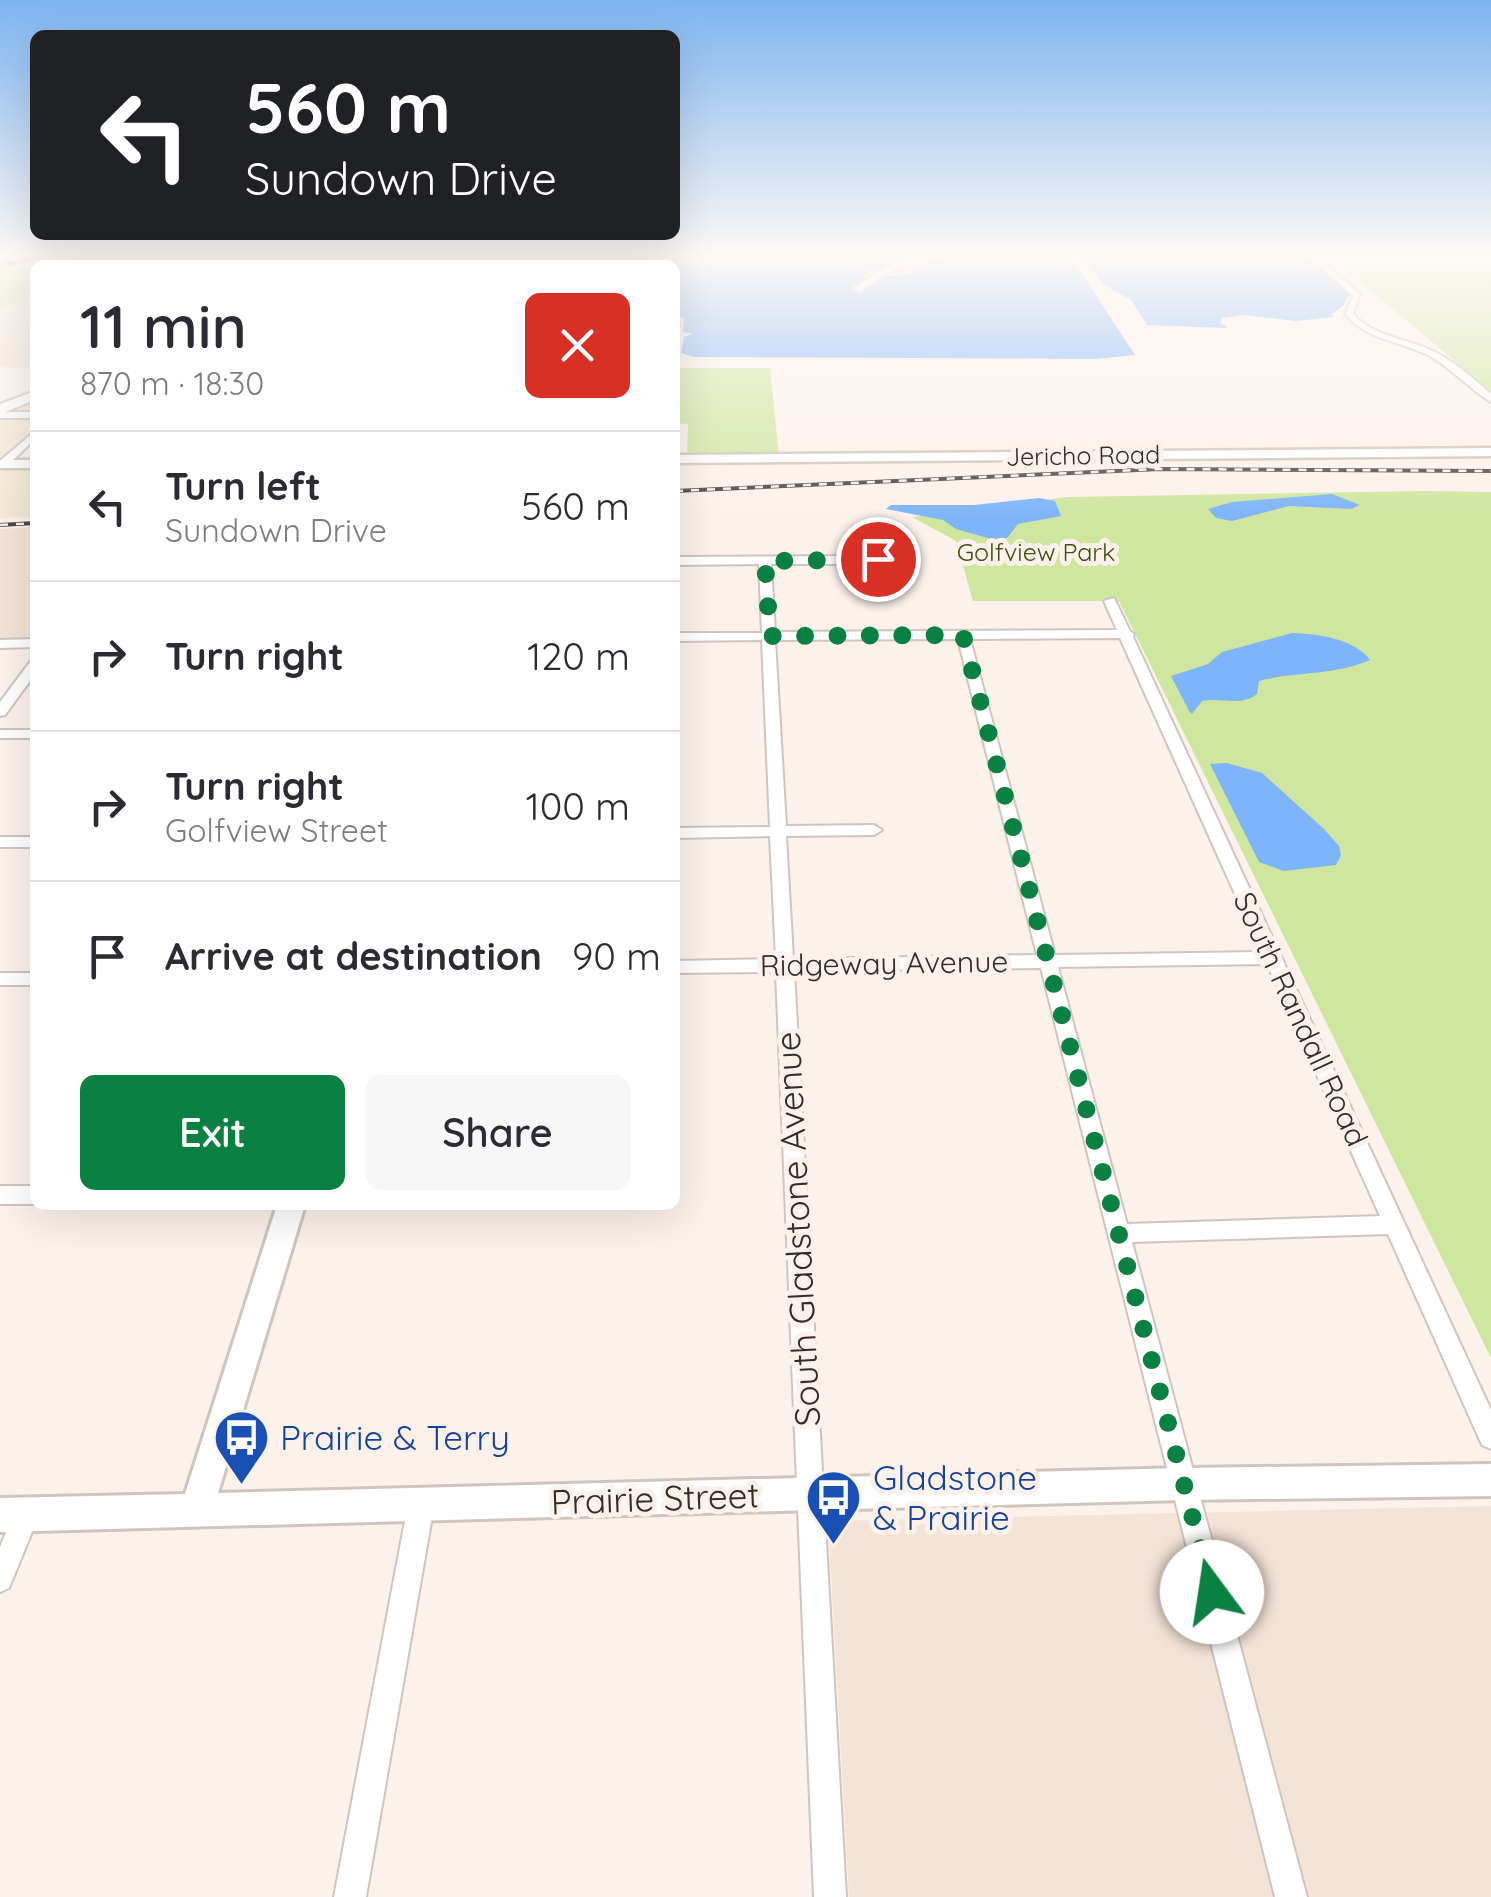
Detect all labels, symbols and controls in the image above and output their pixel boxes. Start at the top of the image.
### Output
text: 560 m [245,63,451,151]
icon: left [80,70,210,200]
text: Sundown Drive [245,150,557,206]
text: 11 min [80,288,247,363]
button: close [525,293,630,398]
text: 870 m · 18:30 [80,363,264,403]
street label: Jericho Road [1005,438,1161,472]
text: Turn left [165,462,321,510]
icon: left [80,479,135,534]
text: 560 m [521,482,630,530]
text: Sundown Drive [165,510,387,550]
pin [836,517,921,602]
icon: arrive [851,532,906,587]
park label: Golfview Park [957,536,1115,567]
icon: right [80,629,135,684]
text: Turn right [165,632,344,680]
text: 120 m [527,632,630,680]
text: Turn right [165,762,344,810]
icon: right [80,779,135,834]
text: 100 m [526,782,630,830]
text: Golfview Street [165,810,388,850]
street label: South Randall Road [1225,886,1377,1152]
icon: arrive [80,929,135,984]
text: Arrive at destination [165,932,542,980]
text: 90 m [572,932,661,980]
street label: Ridgeway Avenue [759,942,1009,984]
street label: South Gladstone Avenue [765,1030,829,1428]
button: Exit [80,1075,345,1190]
button: Share [365,1075,630,1190]
bus stop icon: Prairie & Terry [211,1407,271,1486]
place label: Prairie & Terry [280,1415,510,1459]
place label: Gladstone & Prairie [873,1455,1037,1539]
bus stop icon: Gladstone & Prairie [804,1467,864,1546]
street label: Prairie Street [550,1472,760,1524]
position arrow [1160,1540,1264,1644]

